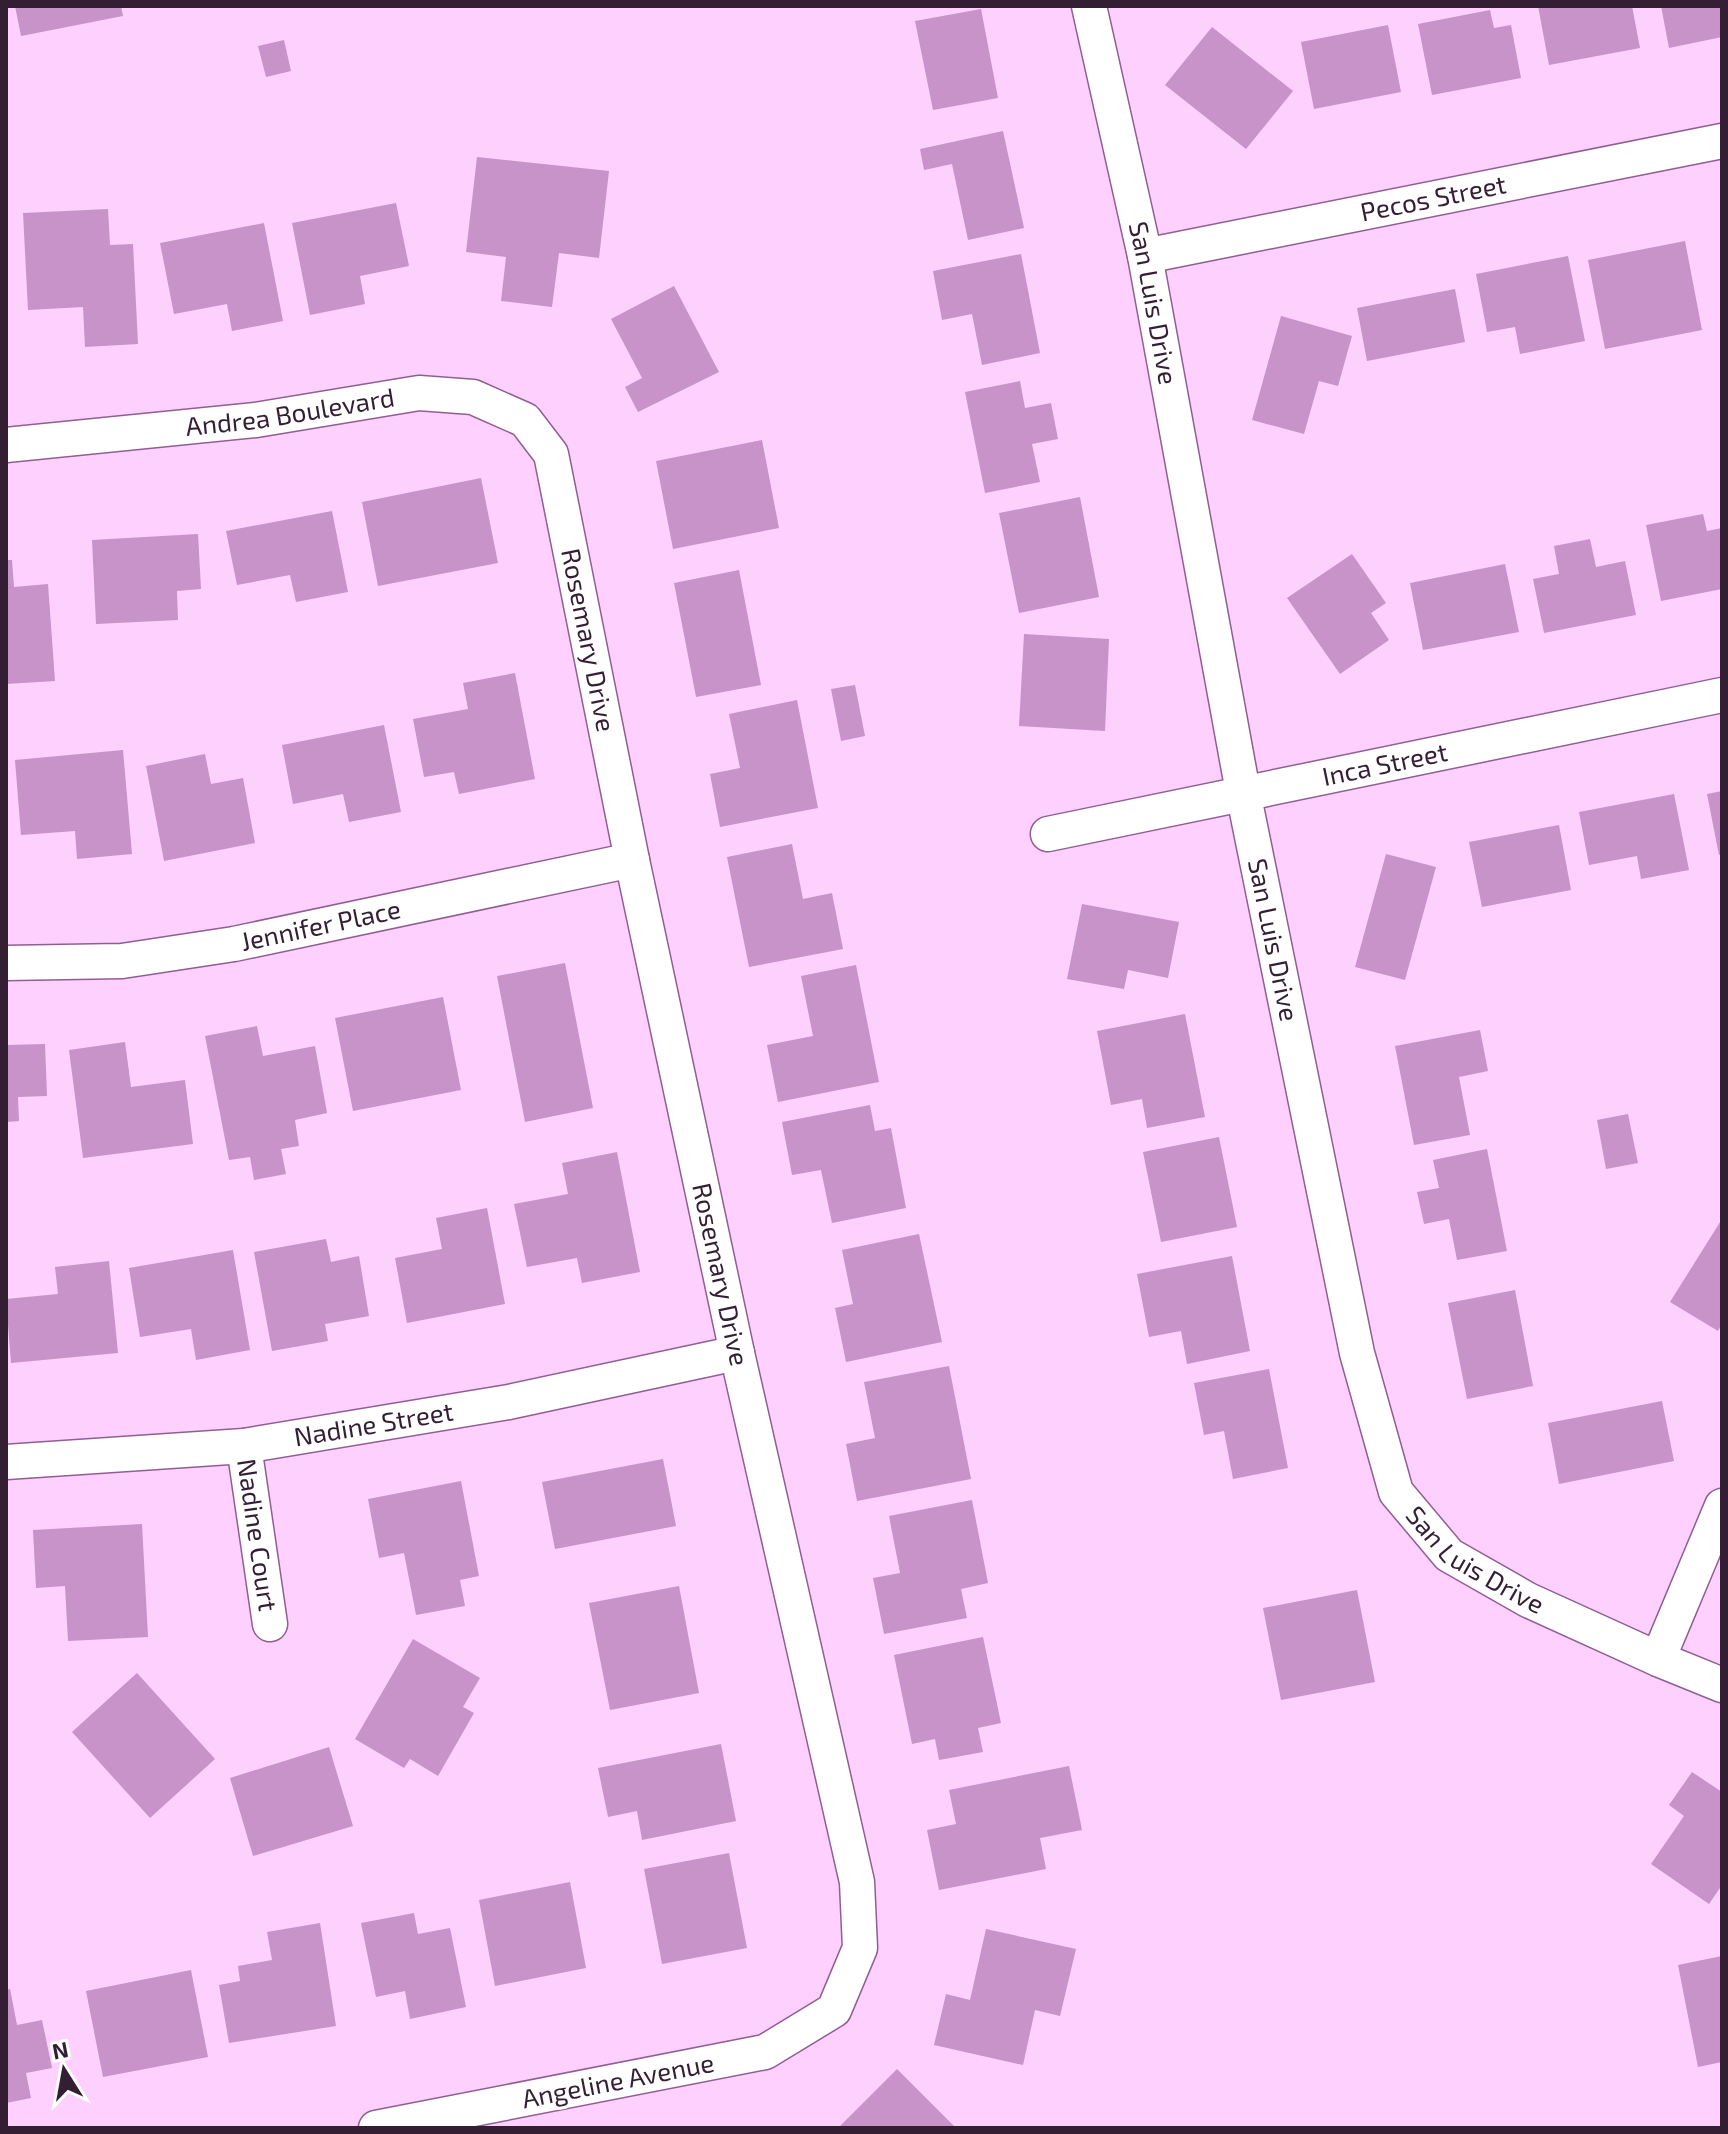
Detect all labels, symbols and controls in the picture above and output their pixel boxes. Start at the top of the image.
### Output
street label: Pecos Street [1358,167,1509,227]
street label: San Luis Drive [1124,218,1185,387]
street label: Andrea Boulevard [184,380,397,441]
street label: Rosemary Drive [556,545,623,734]
street label: Inca Street [1319,735,1450,791]
street label: San Luis Drive [1243,856,1306,1024]
street label: Jennifer Place [238,892,403,956]
street label: Rosemary Drive [687,1180,756,1369]
street label: Nadine Street [291,1394,456,1451]
street label: Nadine Court [232,1457,285,1613]
street label: San Luis Drive [1400,1499,1549,1619]
north arrow [24,2030,104,2110]
text: N [50,2035,70,2064]
street label: Angeline Avenue [519,2046,716,2113]

